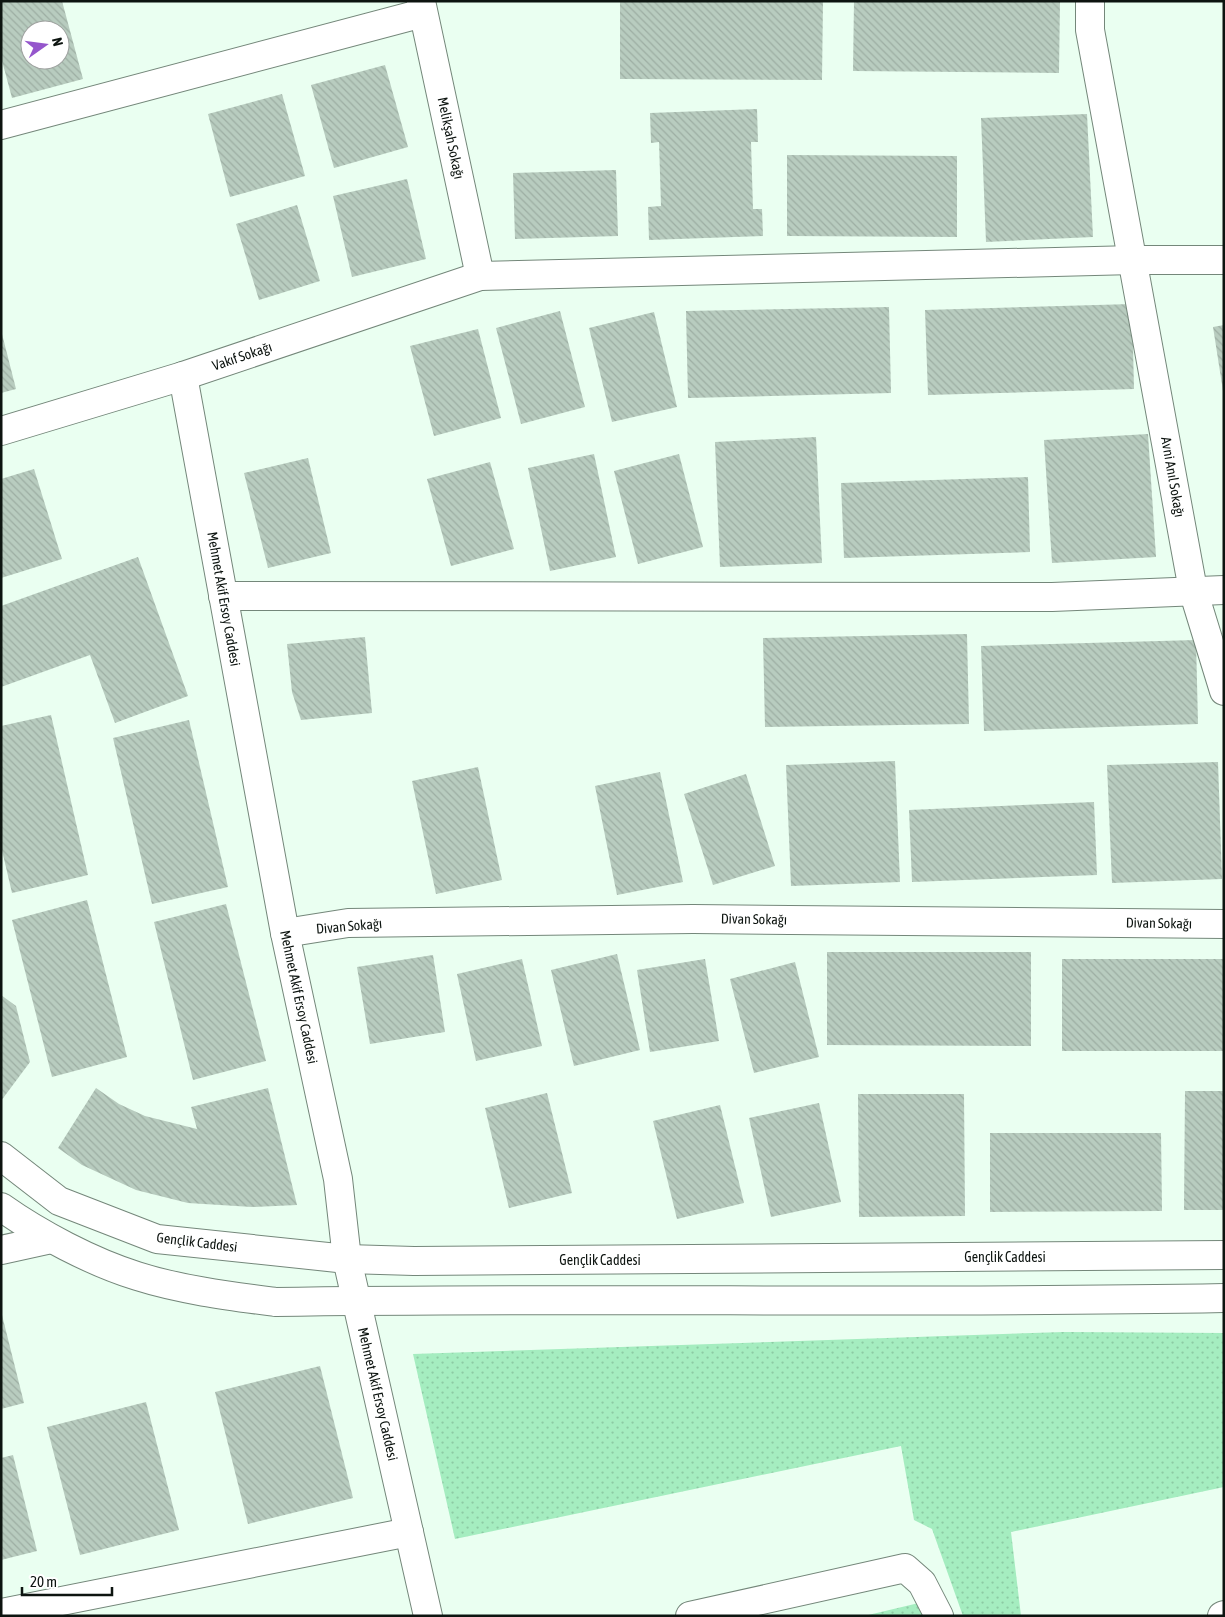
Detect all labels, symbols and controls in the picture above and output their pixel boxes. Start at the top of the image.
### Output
north arrow [20,20,70,70]
text: N [49,36,66,48]
street label: Melikşah Sokağı [435,96,467,180]
street label: Vakıf Sokağı [210,338,274,374]
street label: Avni Anıl Sokağı [1158,436,1188,518]
street label: Mehmet Akif Ersoy Caddesi [204,531,244,667]
street label: Divan Sokağı [721,910,787,928]
street label: Divan Sokağı [1126,914,1192,932]
street label: Divan Sokağı [315,915,383,937]
street label: Mehmet Akif Ersoy Caddesi [277,929,321,1065]
street label: Gençlik Caddesi [156,1229,238,1255]
street label: Gençlik Caddesi [964,1249,1046,1265]
street label: Gençlik Caddesi [559,1252,641,1268]
street label: Mehmet Akif Ersoy Caddesi [355,1326,401,1462]
scale bar [22,1564,112,1596]
text: 20 m [30,1573,57,1590]

